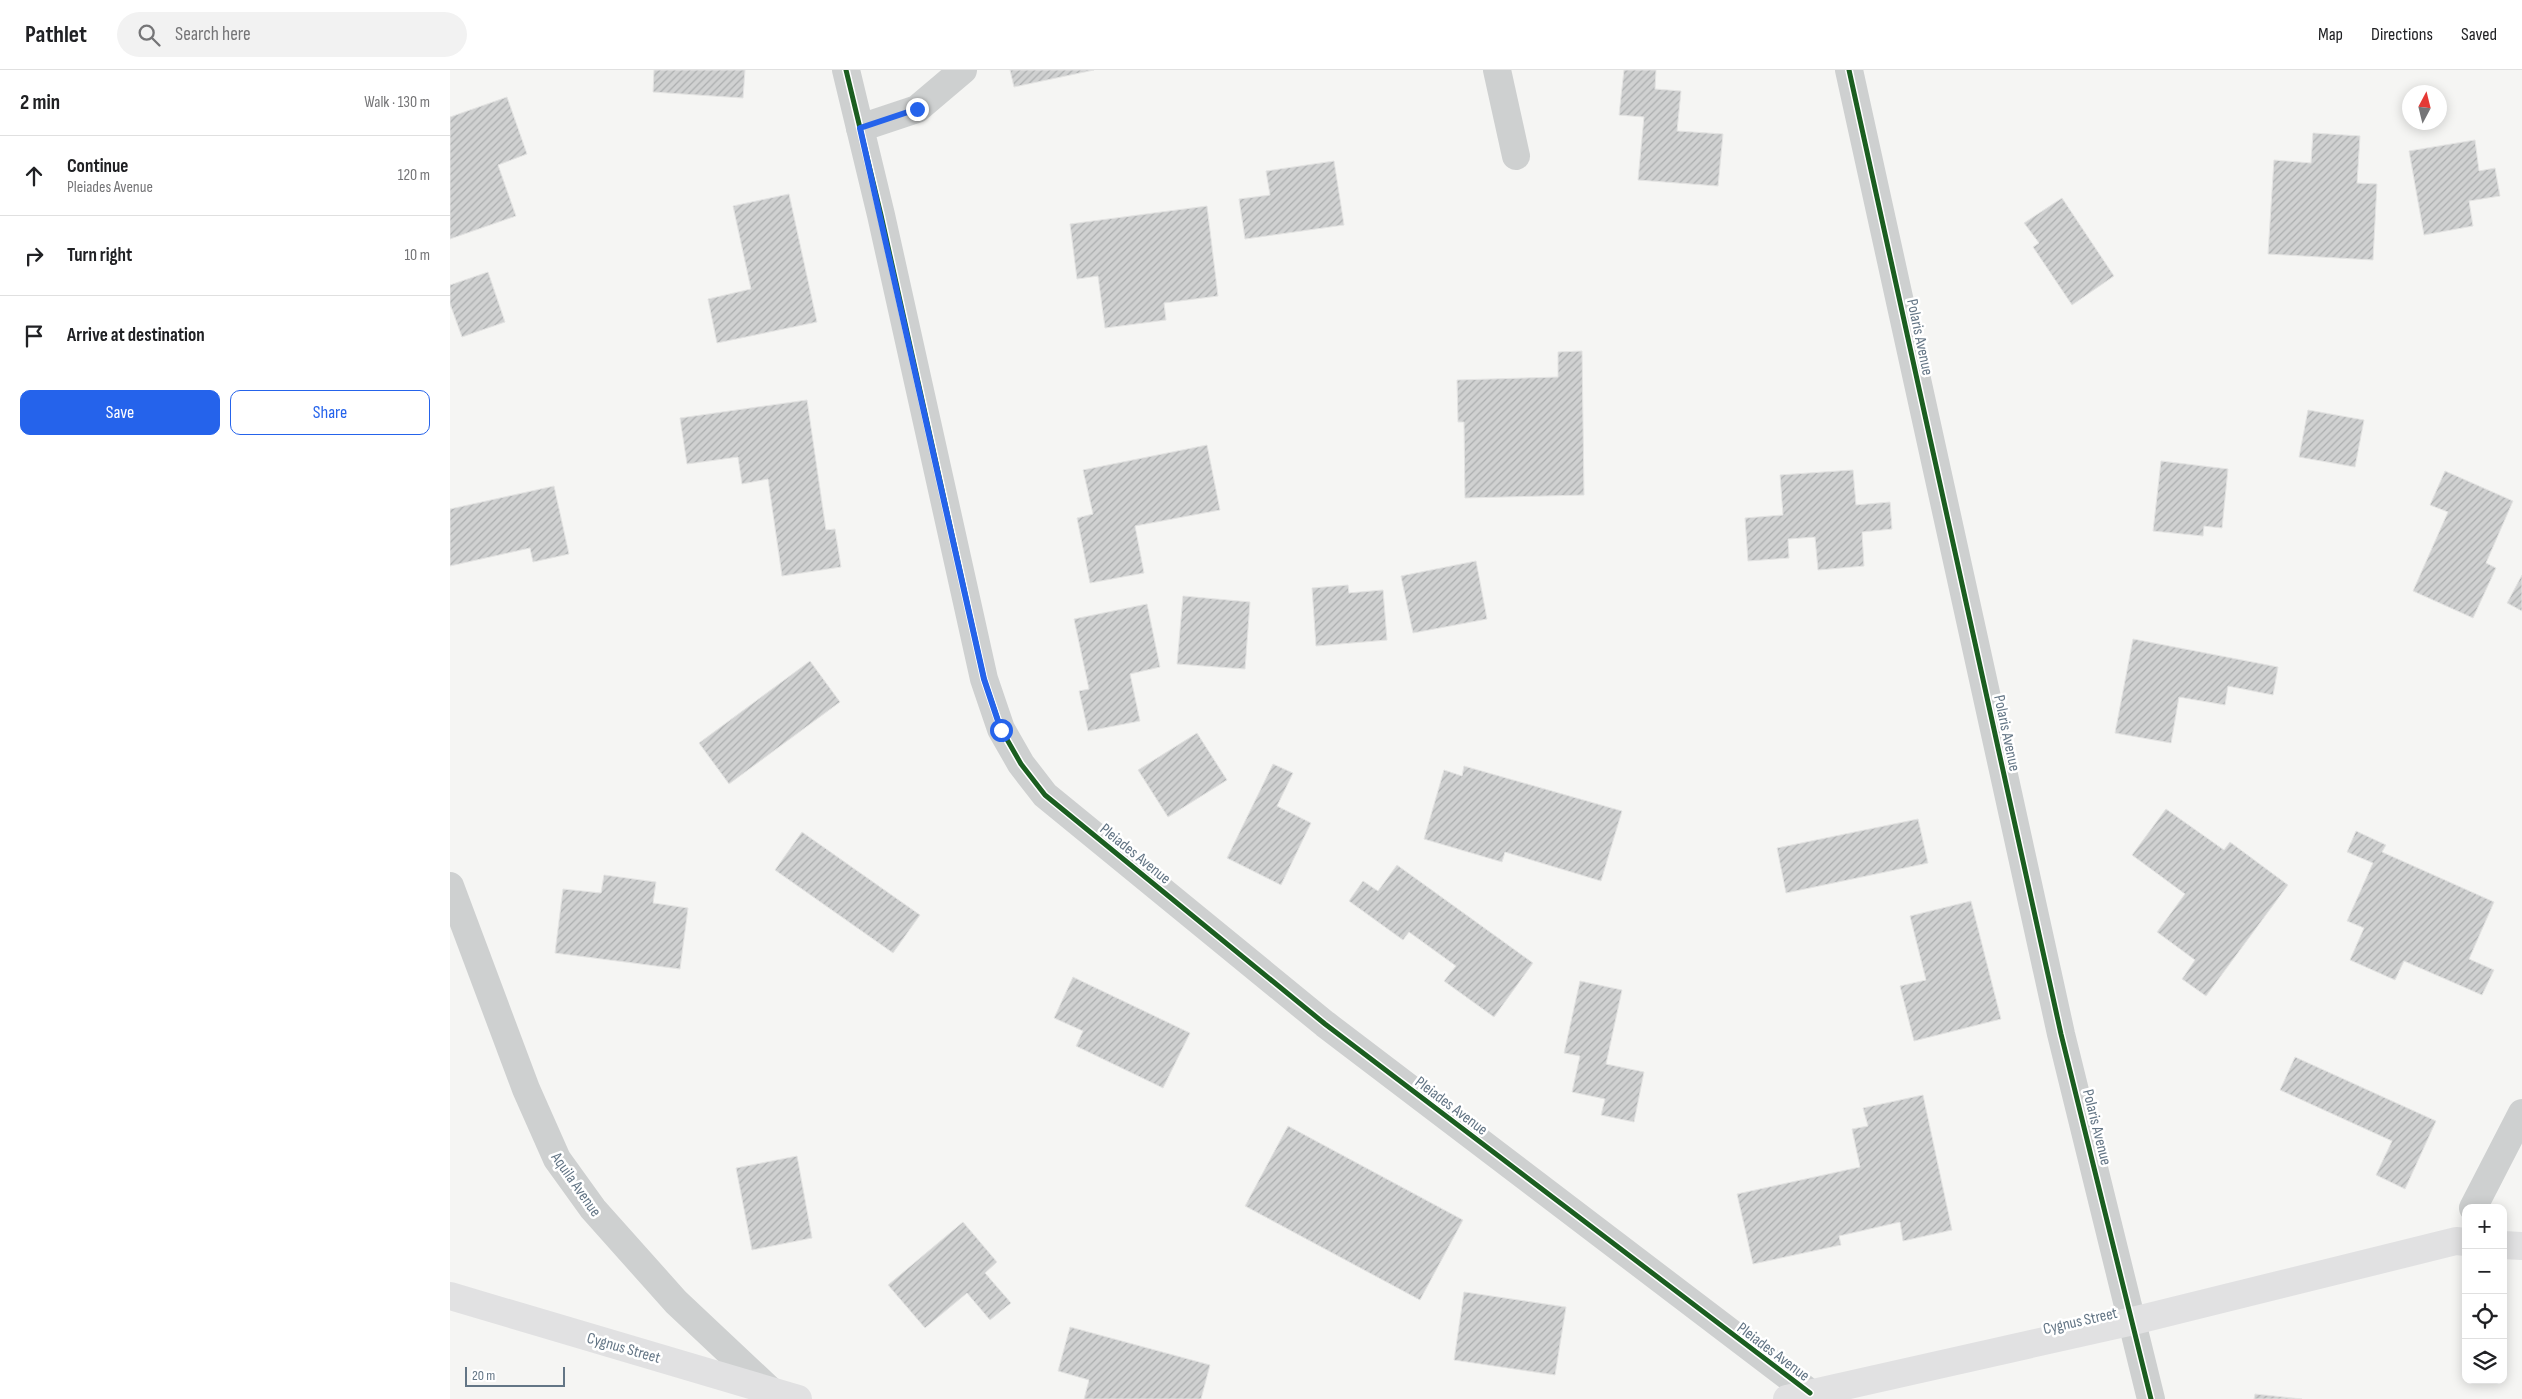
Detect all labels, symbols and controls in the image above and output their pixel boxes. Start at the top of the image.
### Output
search box [117,12,467,57]
text: Pathlet [25,20,87,49]
icon: search [135,21,163,49]
text: Search here [175,23,251,46]
text: Map [2318,24,2343,45]
text: Directions [2371,24,2433,45]
text: Saved [2461,24,2497,45]
north arrow [2402,85,2447,130]
text: 2 min [20,90,60,115]
text: Walk · 130 m [364,93,430,112]
route end [906,98,929,121]
text: Continue [67,155,128,178]
icon: ahead [20,162,48,190]
text: 120 m [398,166,430,185]
text: Pleiades Avenue [67,178,153,197]
icon: right [20,242,48,270]
text: Turn right [67,244,132,267]
text: 10 m [404,246,430,265]
street label: Polaris Avenue [1902,297,1937,377]
icon: arrive [20,322,48,350]
text: Arrive at destination [67,324,205,347]
button: Save [20,390,220,435]
button: Share [230,390,430,435]
street label: Polaris Avenue [1989,693,2024,773]
route start [990,719,1013,742]
street label: Pleiades Avenue [1096,820,1174,889]
street label: Pleiades Avenue [1411,1073,1491,1140]
street label: Polaris Avenue [2078,1087,2115,1167]
street label: Aquila Avenue [546,1148,605,1221]
map controls [2462,1204,2507,1384]
button: + [2462,1204,2507,1249]
button: − [2462,1249,2507,1294]
button: locate [2462,1294,2507,1339]
street label: Cygnus Street [2041,1304,2119,1339]
street label: Pleiades Avenue [1733,1319,1813,1386]
street label: Cygnus Street [585,1329,663,1368]
button: layers [2462,1339,2507,1384]
scale bar [465,1364,565,1387]
text: 20 m [472,1367,495,1384]

